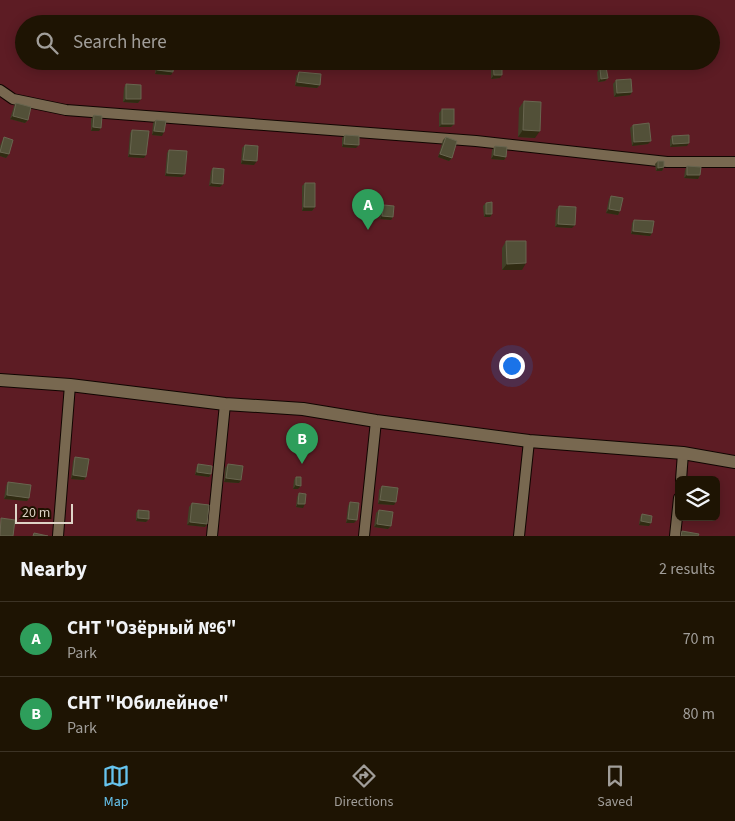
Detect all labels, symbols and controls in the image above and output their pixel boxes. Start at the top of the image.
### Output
search box [15,15,720,70]
icon: search [33,29,61,57]
text: Search here [73,29,167,56]
pin: A [352,189,384,230]
your location [499,353,525,379]
pin: B [286,423,318,464]
map controls [675,476,720,521]
button: layers [675,476,720,521]
scale bar [15,501,72,524]
text: 20 m [22,503,50,523]
text: Nearby [20,554,87,584]
text: 2 results [659,558,715,580]
text: СНТ "Озёрный №6" [67,615,236,642]
text: A [31,628,41,650]
text: 70 m [683,628,715,650]
text: Park [67,642,97,664]
text: СНТ "Юбилейное" [67,690,229,717]
text: B [31,703,41,725]
text: 80 m [683,703,715,725]
text: Park [67,717,97,739]
tab: Map [102,762,130,812]
tab: Directions [334,762,393,812]
tab: Saved [597,762,633,812]

